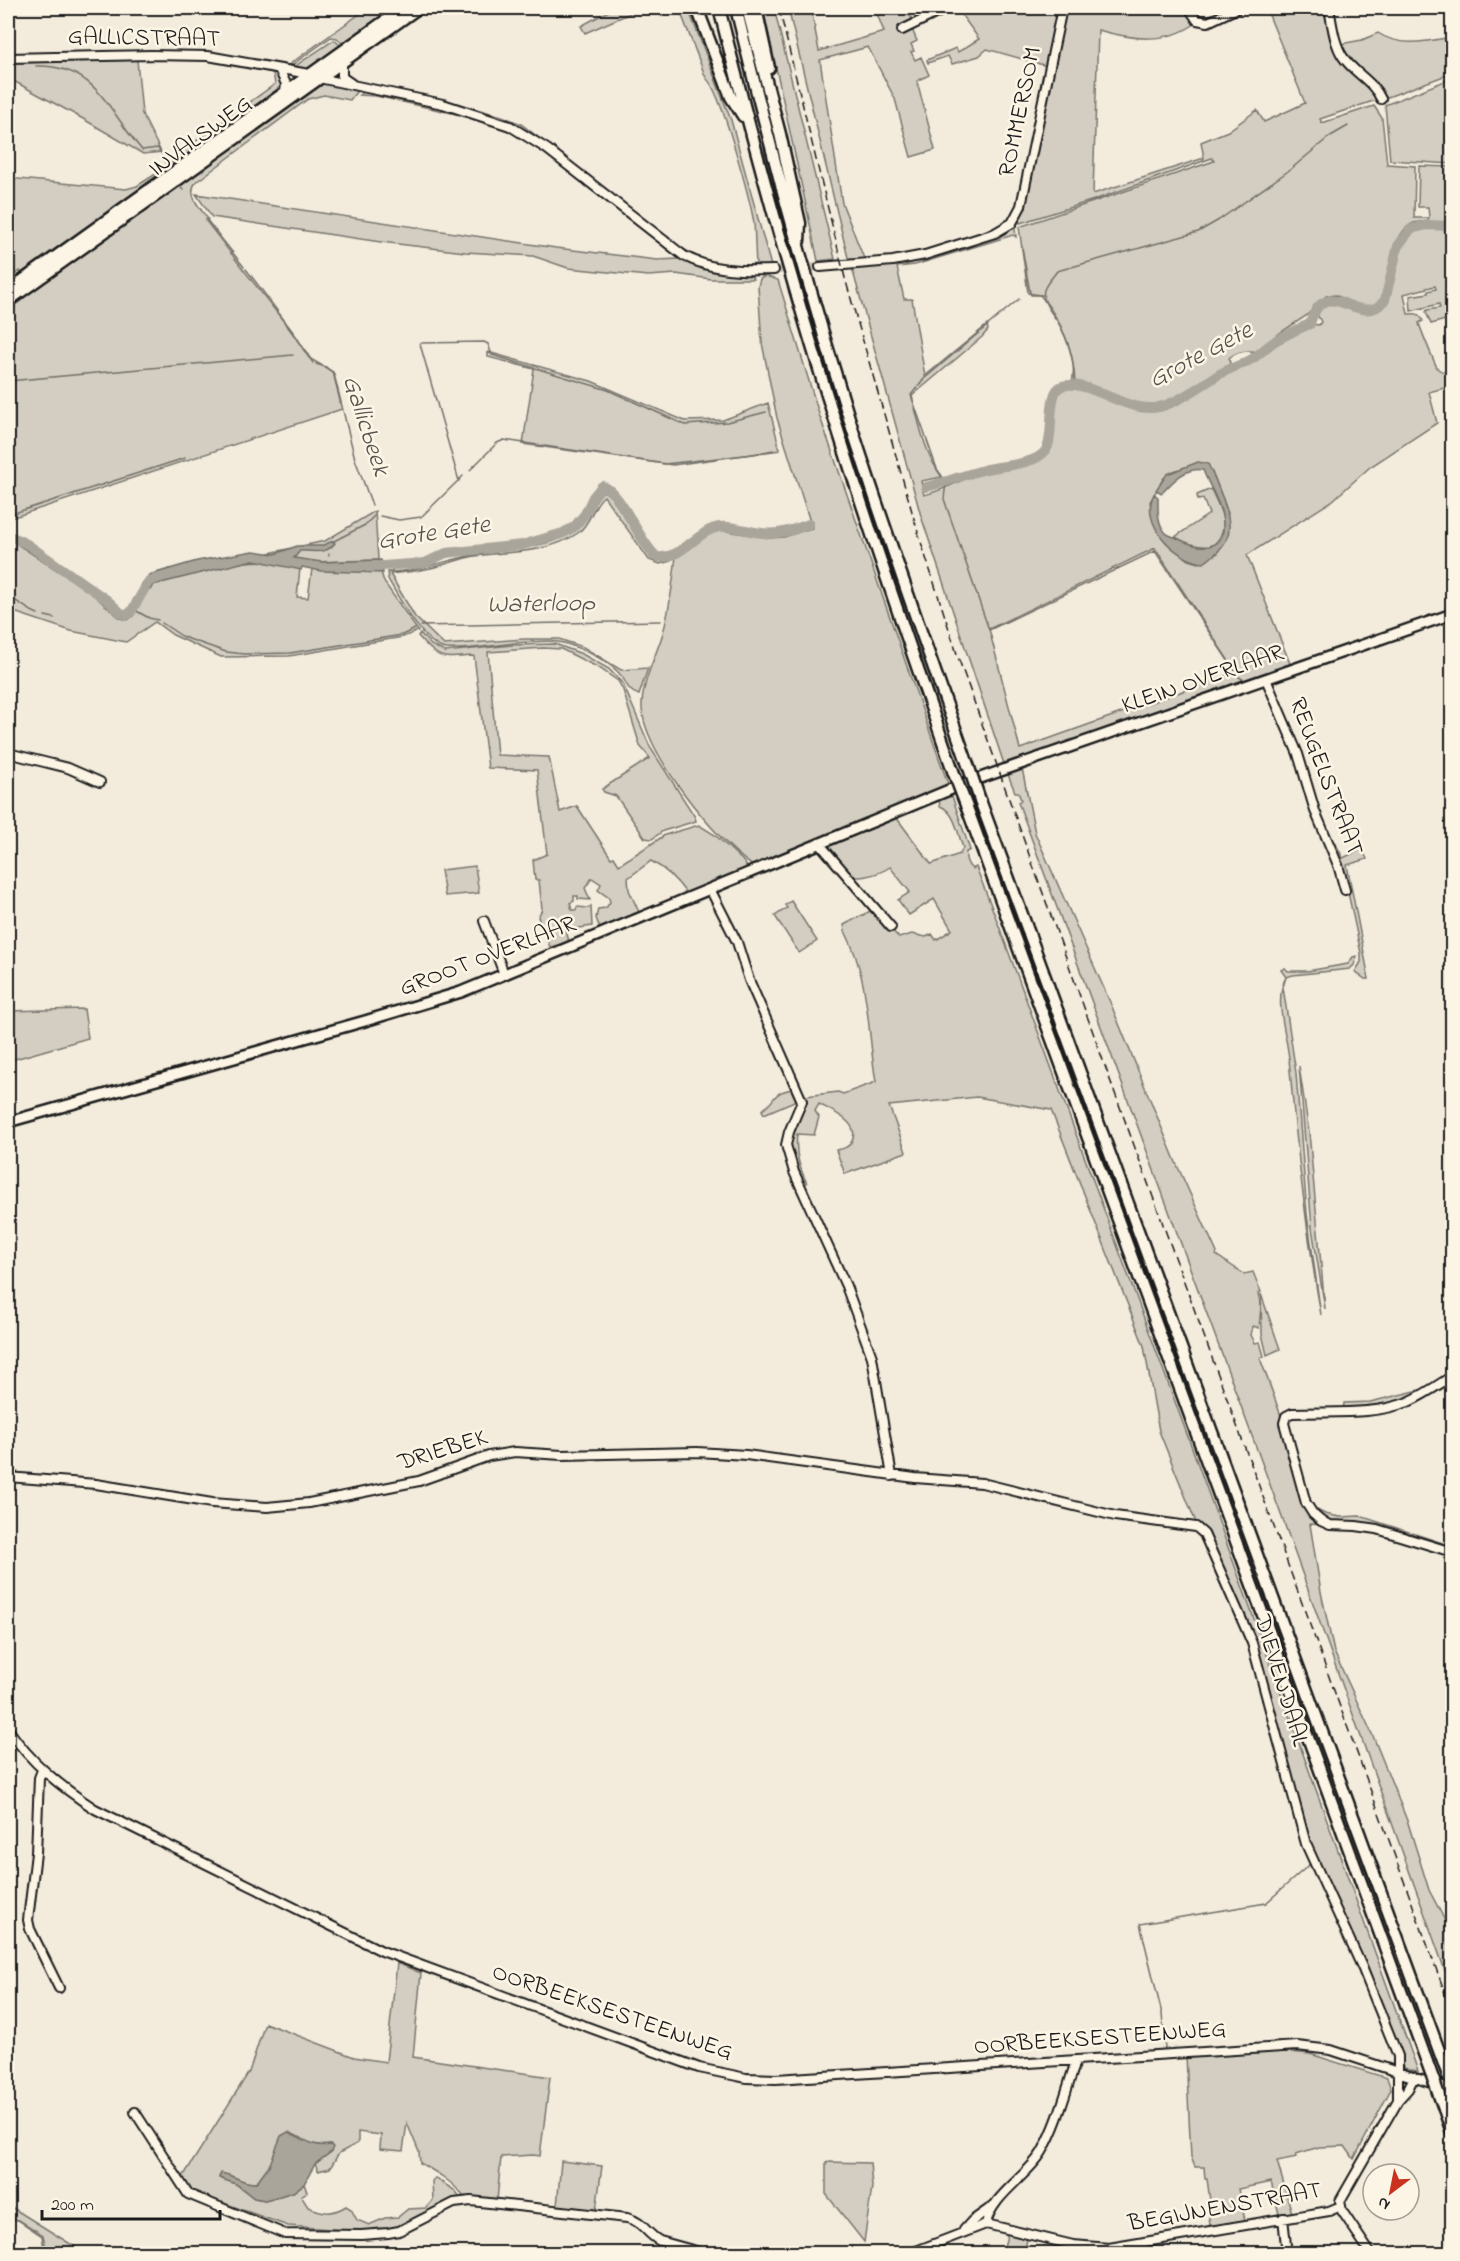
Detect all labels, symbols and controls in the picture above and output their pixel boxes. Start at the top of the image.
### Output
street label: GALLICSTRAAT [68,20,221,58]
street label: ROMMERSOM [990,44,1052,180]
street label: INVALSWEG [142,87,260,187]
water label: Grote Gete [1142,312,1261,399]
water label: Gallicbeek [331,371,400,483]
water label: Grote Gete [375,506,494,562]
water label: Waterloop [487,585,596,625]
street label: KLEIN OVERLAAR [1117,636,1290,724]
street label: REUGELSTRAAT [1279,693,1371,862]
street label: GROOT OVERLAAR [395,907,582,1007]
street label: DRIEBEK [393,1421,492,1481]
street label: DIEVENDAAL [1243,1610,1317,1751]
street label: OORBEEKSESTEENWEG [487,1955,737,2071]
street label: OORBEEKSESTEENWEG [973,2013,1227,2065]
north arrow [1361,2162,1421,2222]
street label: BEGIJNENSTRAAT [1125,2174,1325,2242]
scale bar [42,2183,220,2221]
text: N [1373,2190,1395,2216]
text: 200 m [51,2193,94,2219]

